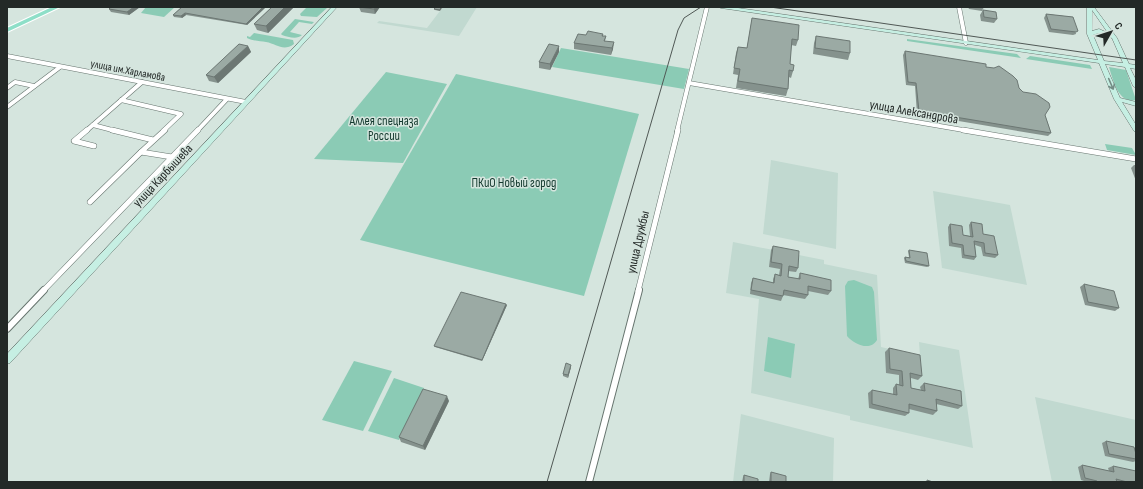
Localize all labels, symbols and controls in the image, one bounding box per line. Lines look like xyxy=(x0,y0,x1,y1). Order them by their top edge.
north arrow xyxy=(1091,12,1131,52)
text: С xyxy=(1112,20,1125,33)
street label: улица им.Харламова xyxy=(90,57,166,84)
one-way arrow xyxy=(1108,77,1115,89)
street label: улица Александрова xyxy=(868,96,959,128)
park label: Аллея спецназа России xyxy=(349,113,418,144)
street label: улица Карбышева xyxy=(129,141,196,211)
park label: ПКиО Новый город xyxy=(472,175,556,191)
street label: улица Дружбы xyxy=(623,209,653,275)

